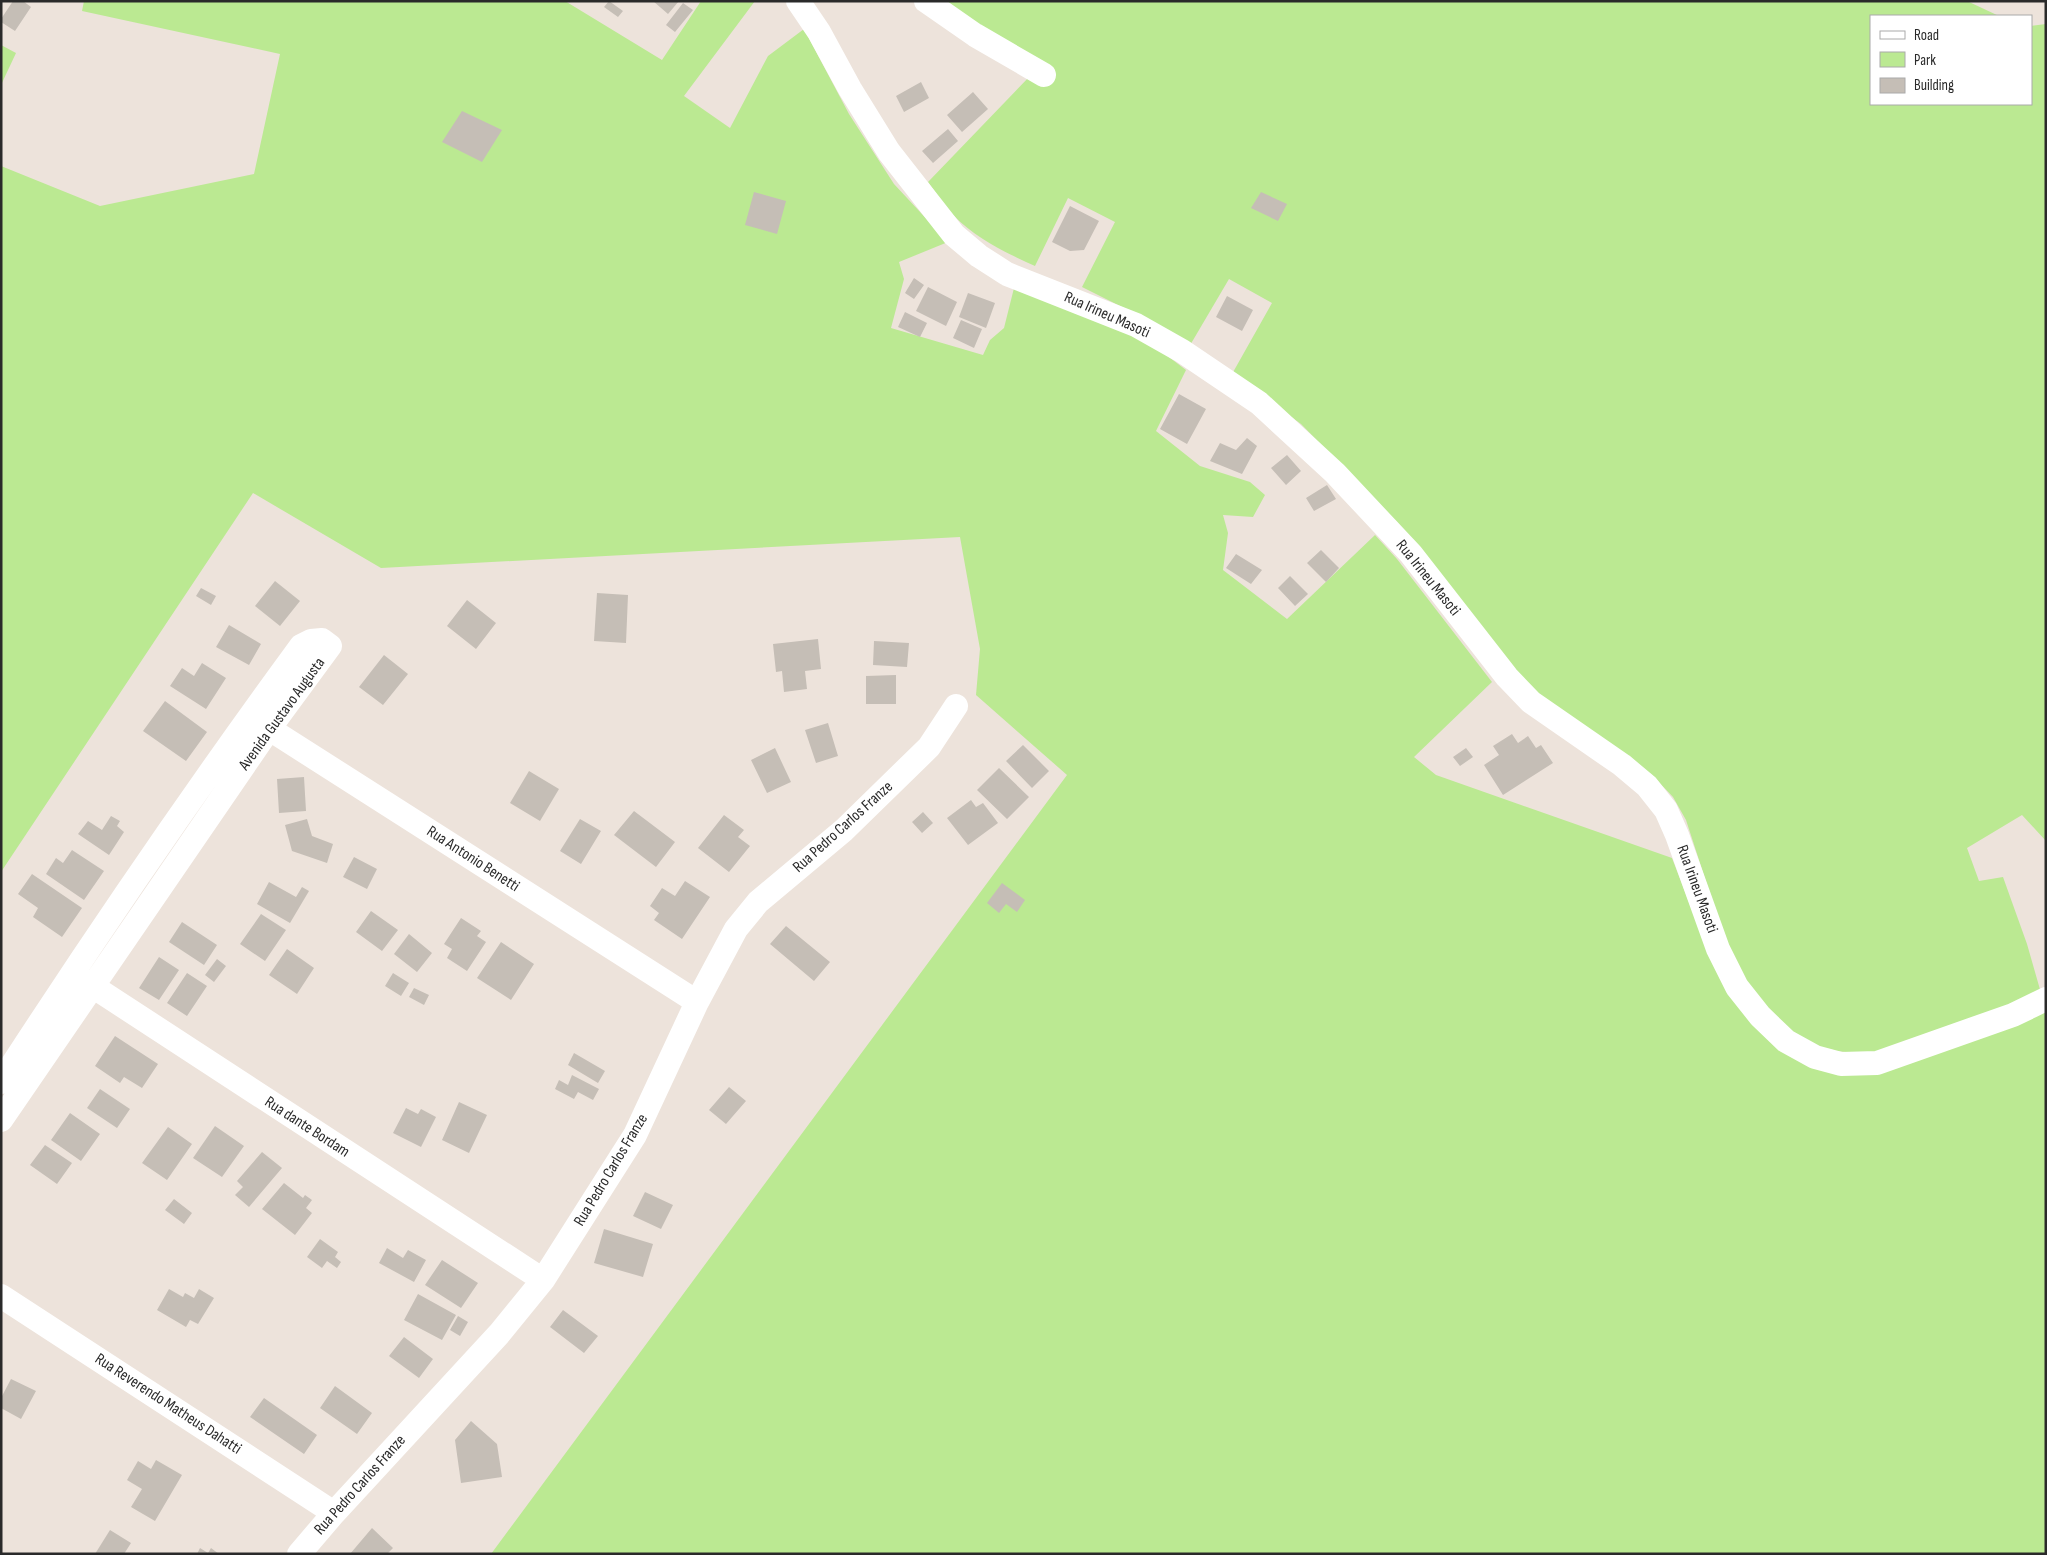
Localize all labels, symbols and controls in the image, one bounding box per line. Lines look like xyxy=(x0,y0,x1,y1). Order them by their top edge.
legend xyxy=(1870,15,2032,105)
text: Road xyxy=(1914,26,1939,45)
text: Park xyxy=(1914,51,1936,70)
text: Building xyxy=(1914,76,1954,95)
street label: Rua Irineu Masoti xyxy=(1061,288,1153,342)
street label: Rua Irineu Masoti xyxy=(1392,536,1464,620)
street label: Avenida Gustavo Augusta xyxy=(234,654,329,775)
street label: Rua Pedro Carlos Franze xyxy=(789,777,897,877)
street label: Rua Antonio Benetti xyxy=(423,822,523,896)
street label: Rua Irineu Masoti xyxy=(1672,843,1722,935)
street label: Rua dante Bordam xyxy=(261,1092,353,1162)
street label: Rua Pedro Carlos Franze xyxy=(570,1110,652,1230)
street label: Rua Reverendo Matheus Dahatti xyxy=(91,1350,245,1458)
street label: Rua Pedro Carlos Franze xyxy=(310,1431,410,1539)

